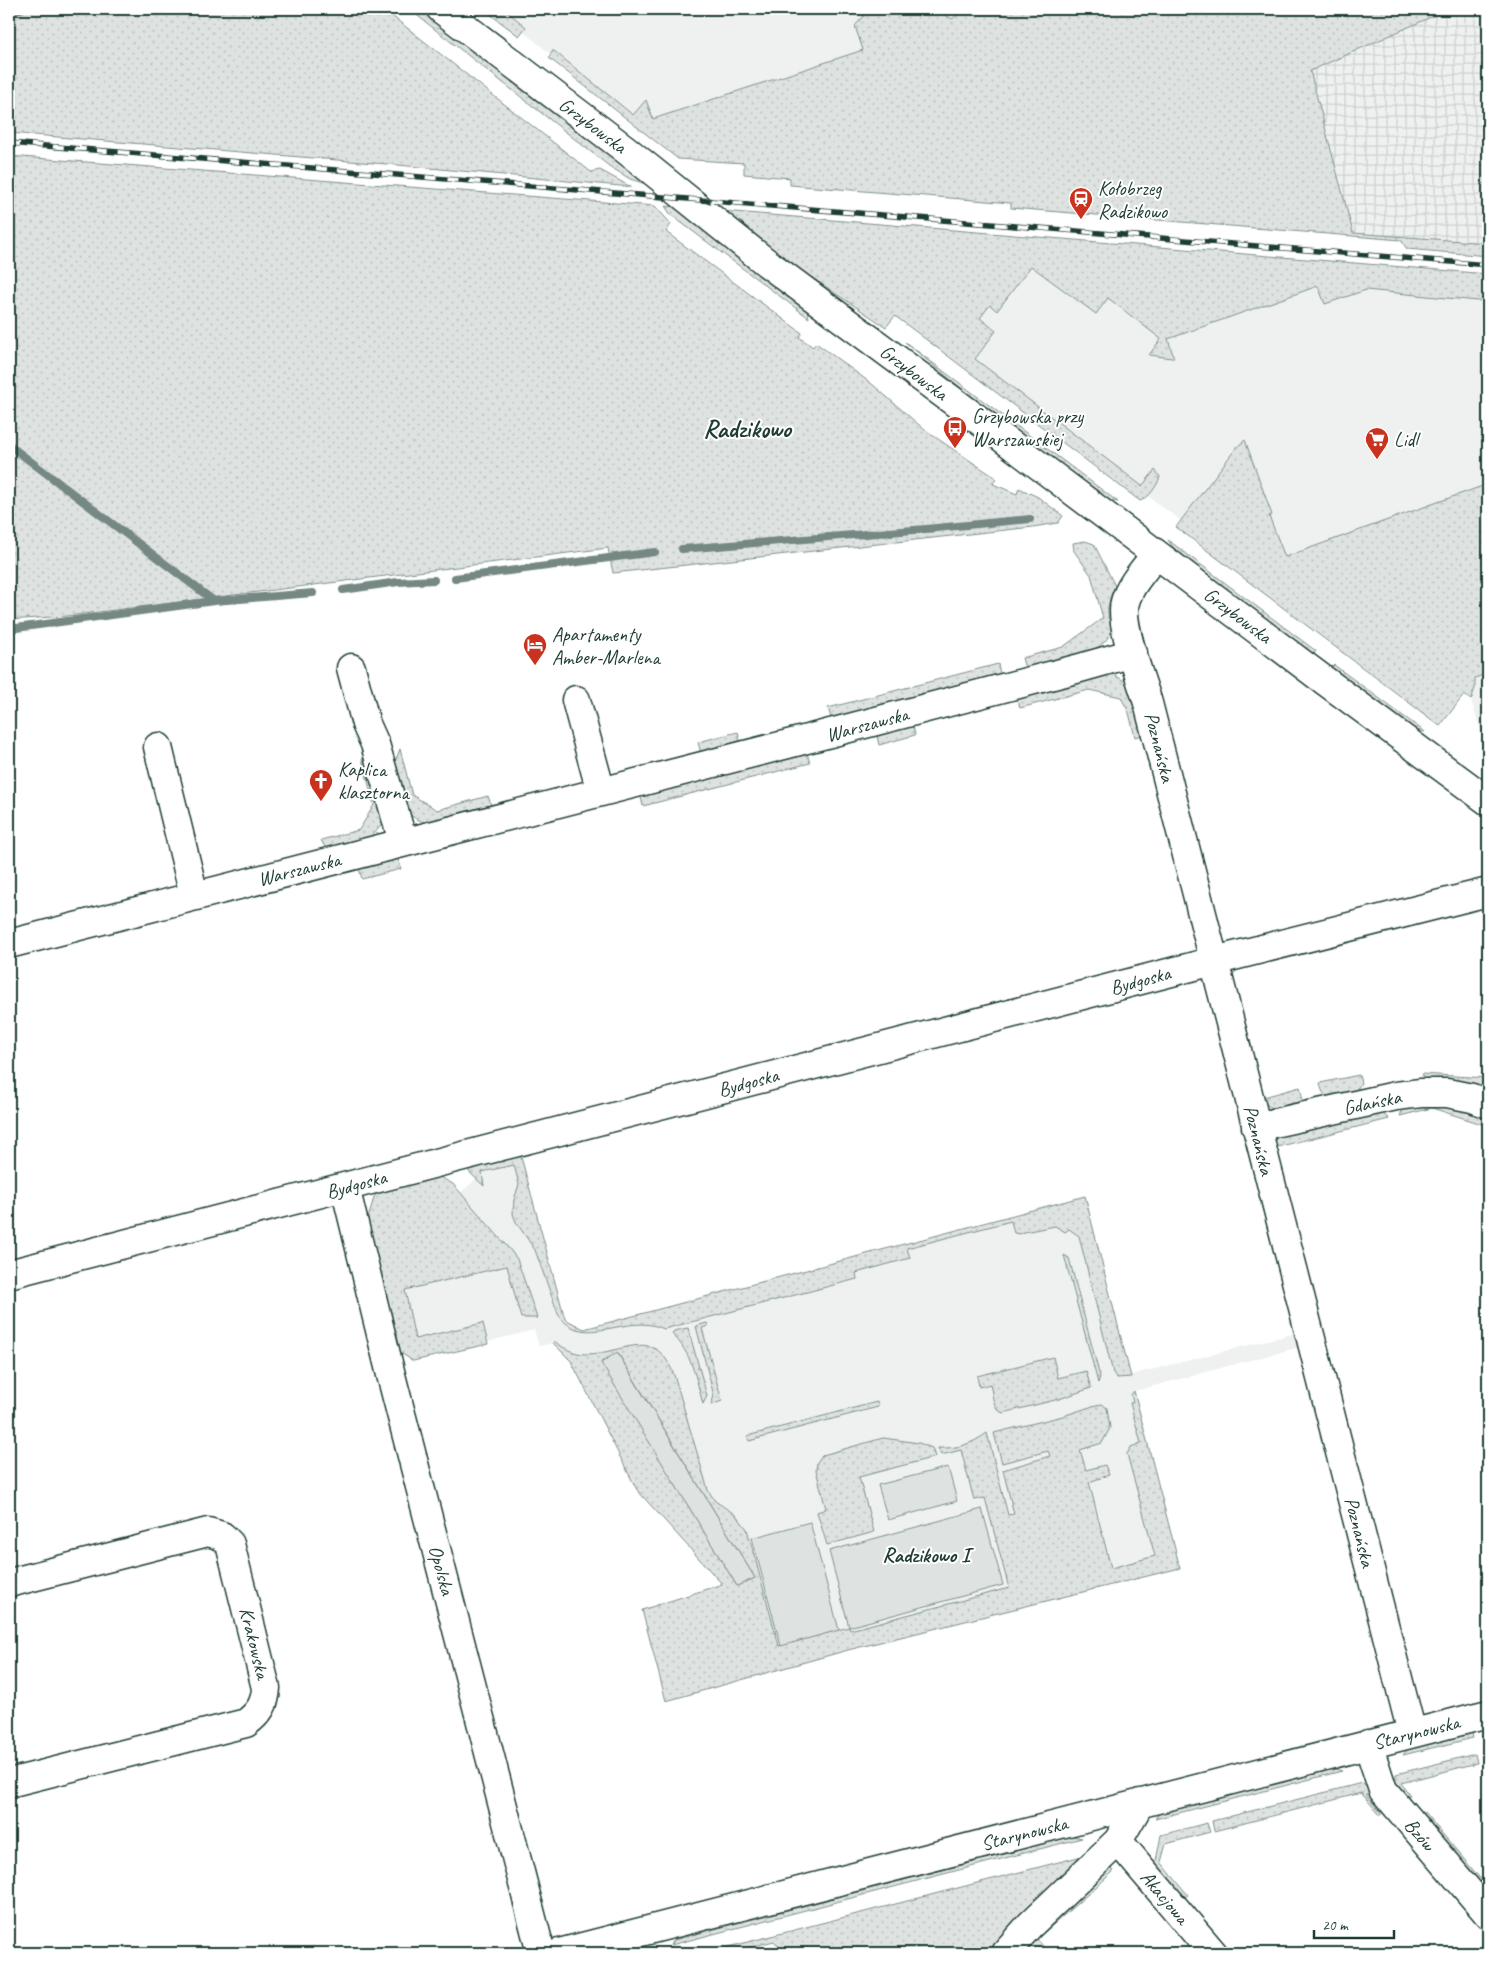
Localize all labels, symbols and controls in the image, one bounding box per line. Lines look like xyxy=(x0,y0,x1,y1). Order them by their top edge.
street label: Grzybowska xyxy=(554,92,633,160)
place label: Kołobrzeg Radzikowo xyxy=(1098,176,1168,224)
station icon: Kołobrzeg Radzikowo xyxy=(1068,186,1094,220)
street label: Grzybowska xyxy=(875,339,954,407)
place label: Grzybowska przy Warszawskiej xyxy=(972,404,1084,452)
district label: Radzikowo xyxy=(703,413,793,445)
bus stop icon: Grzybowska przy Warszawskiej xyxy=(942,415,968,449)
supermarket icon: Lidl xyxy=(1364,426,1390,460)
place label: Lidl xyxy=(1394,427,1421,452)
street label: Grzybowska xyxy=(1199,582,1278,650)
place label: Apartamenty Amber-Marlena xyxy=(552,622,661,670)
hotel icon: Apartamenty Amber-Marlena xyxy=(522,632,548,666)
street label: Warszawska xyxy=(823,701,913,747)
street label: Poznańska xyxy=(1139,710,1181,786)
place label: Kaplica klasztorna xyxy=(338,757,410,805)
church icon: Kaplica klasztorna xyxy=(308,768,334,802)
street label: Warszawska xyxy=(255,847,345,892)
street label: Bydgoska xyxy=(1107,960,1175,1001)
street label: Bydgoska xyxy=(715,1062,783,1103)
street label: Gdańska xyxy=(1341,1084,1404,1121)
street label: Poznańska xyxy=(1238,1103,1280,1179)
street label: Bydgoska xyxy=(323,1164,391,1205)
street label: Poznańska xyxy=(1339,1495,1381,1571)
district label: Radzikowo I xyxy=(882,1542,974,1568)
street label: Opolska xyxy=(423,1543,461,1600)
street label: Krakowska xyxy=(234,1605,276,1683)
street label: Starynowska xyxy=(1370,1709,1464,1755)
street label: Starynowska xyxy=(978,1810,1072,1856)
street label: Bzów xyxy=(1399,1813,1441,1857)
street label: Akacjowa xyxy=(1135,1865,1196,1931)
scale bar xyxy=(1314,1907,1394,1939)
text: 20 m xyxy=(1322,1916,1349,1935)

